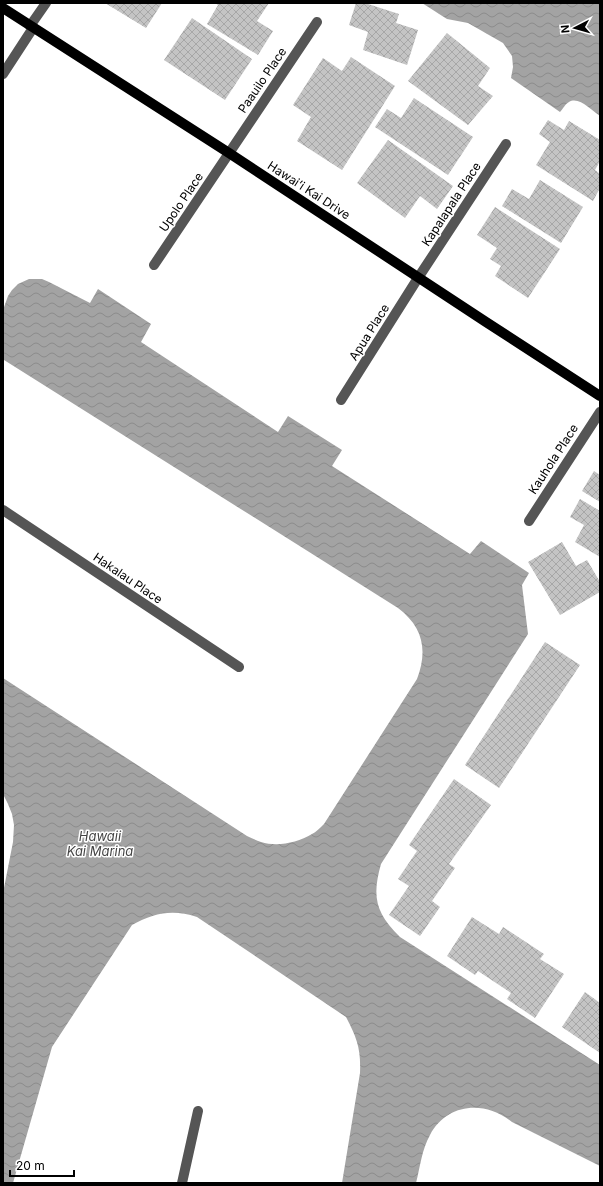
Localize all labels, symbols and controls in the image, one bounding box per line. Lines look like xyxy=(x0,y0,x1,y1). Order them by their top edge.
north arrow xyxy=(555,8,595,48)
text: N xyxy=(558,24,572,34)
street label: Paauilo Place xyxy=(235,44,289,116)
street label: Hawai’i Kai Drive xyxy=(265,158,353,222)
street label: Kapalapala Place xyxy=(418,159,484,249)
street label: Upolo Place xyxy=(156,170,206,234)
street label: Apua Place xyxy=(346,301,392,363)
street label: Kauhola Place xyxy=(525,421,581,497)
street label: Hakalau Place xyxy=(91,549,165,607)
water label: Hawaii Kai Marina xyxy=(67,828,133,859)
scale bar xyxy=(10,1152,74,1178)
text: 20 m xyxy=(16,1158,45,1173)

